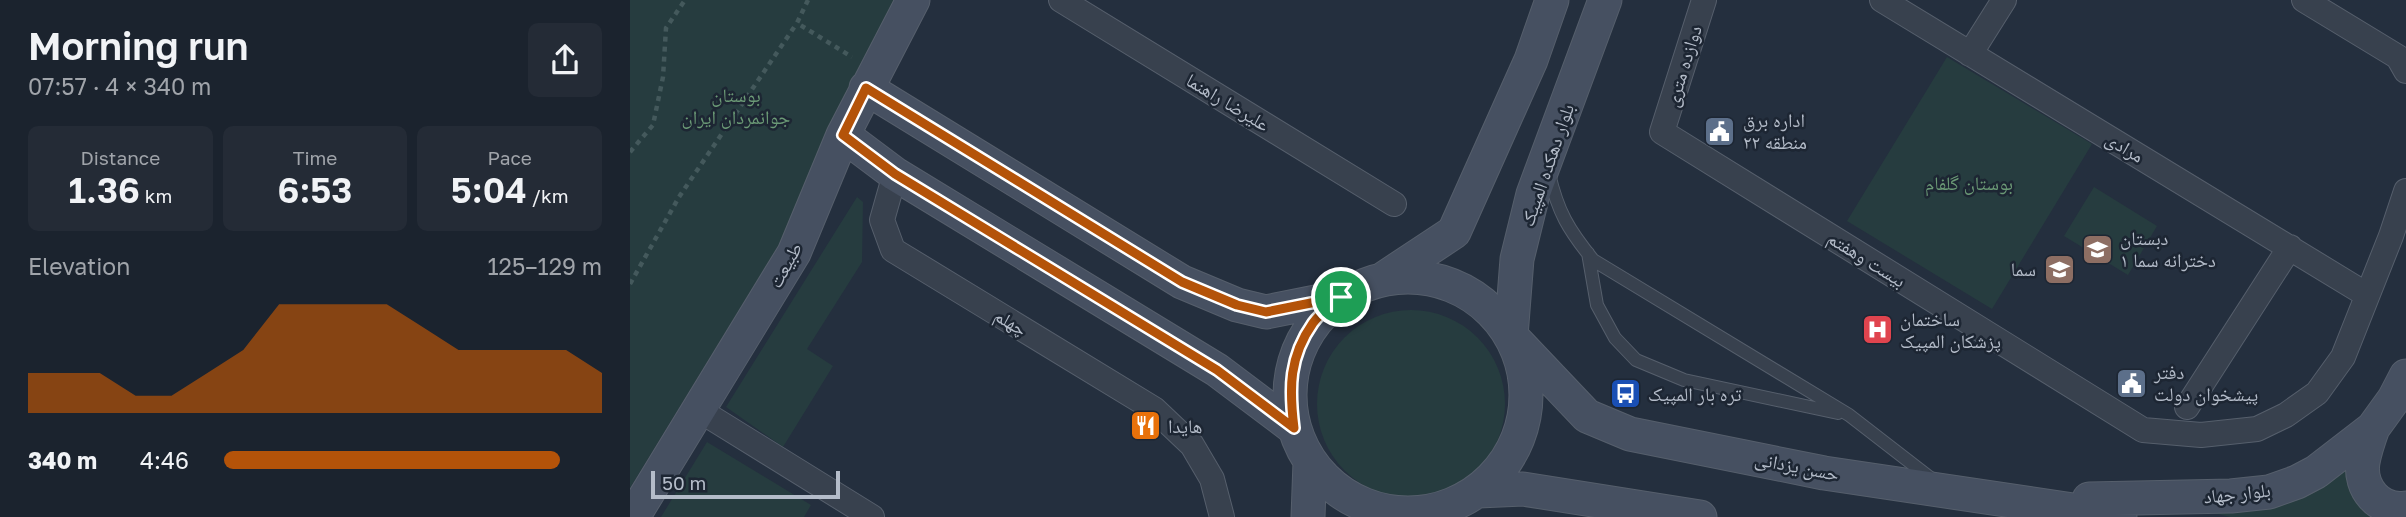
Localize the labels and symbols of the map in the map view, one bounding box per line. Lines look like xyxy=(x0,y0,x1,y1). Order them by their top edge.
street label: دوازده متری xyxy=(1659,22,1707,110)
street label: علیرضا راهنما xyxy=(1182,68,1274,136)
park label: بوستان جوانمردان ایران xyxy=(682,83,790,129)
street label: بلوار دهکده المپیک xyxy=(1515,101,1579,229)
place label: اداره برق منطقه ۲۲ xyxy=(1743,108,1807,153)
public building icon: اداره برق منطقه ۲۲ xyxy=(1703,114,1737,148)
street label: مرادی xyxy=(2101,126,2149,168)
park label: بوستان گلفام xyxy=(1925,171,2013,197)
street label: بیست وهفتم xyxy=(1823,226,1911,293)
place label: دبستان دخترانه سما ۱ xyxy=(2120,226,2216,272)
school or university icon: دبستان دخترانه سما ۱ xyxy=(2080,232,2114,266)
street label: طبیعت xyxy=(763,238,807,292)
school or university icon: سما xyxy=(2042,252,2076,286)
place label: سما xyxy=(2011,257,2036,280)
pin xyxy=(1311,267,1371,327)
street label: چهلم xyxy=(990,303,1032,342)
place label: ساختمان پزشکان المپیک xyxy=(1900,307,2001,353)
hospital icon: ساختمان پزشکان المپیک xyxy=(1860,313,1894,347)
place label: دفتر پیشخوان دولت xyxy=(2153,360,2258,406)
public building icon: دفتر پیشخوان دولت xyxy=(2114,366,2148,400)
bus stop icon: تره بار المپیک xyxy=(1608,377,1642,411)
place label: تره بار المپیک xyxy=(1648,382,1742,406)
restaurant icon: هایدا xyxy=(1128,409,1162,443)
place label: هایدا xyxy=(1168,414,1203,437)
street label: حسن یزدانی xyxy=(1753,446,1841,486)
scale bar xyxy=(651,468,840,500)
street label: بلوار جهاد xyxy=(2202,478,2272,508)

